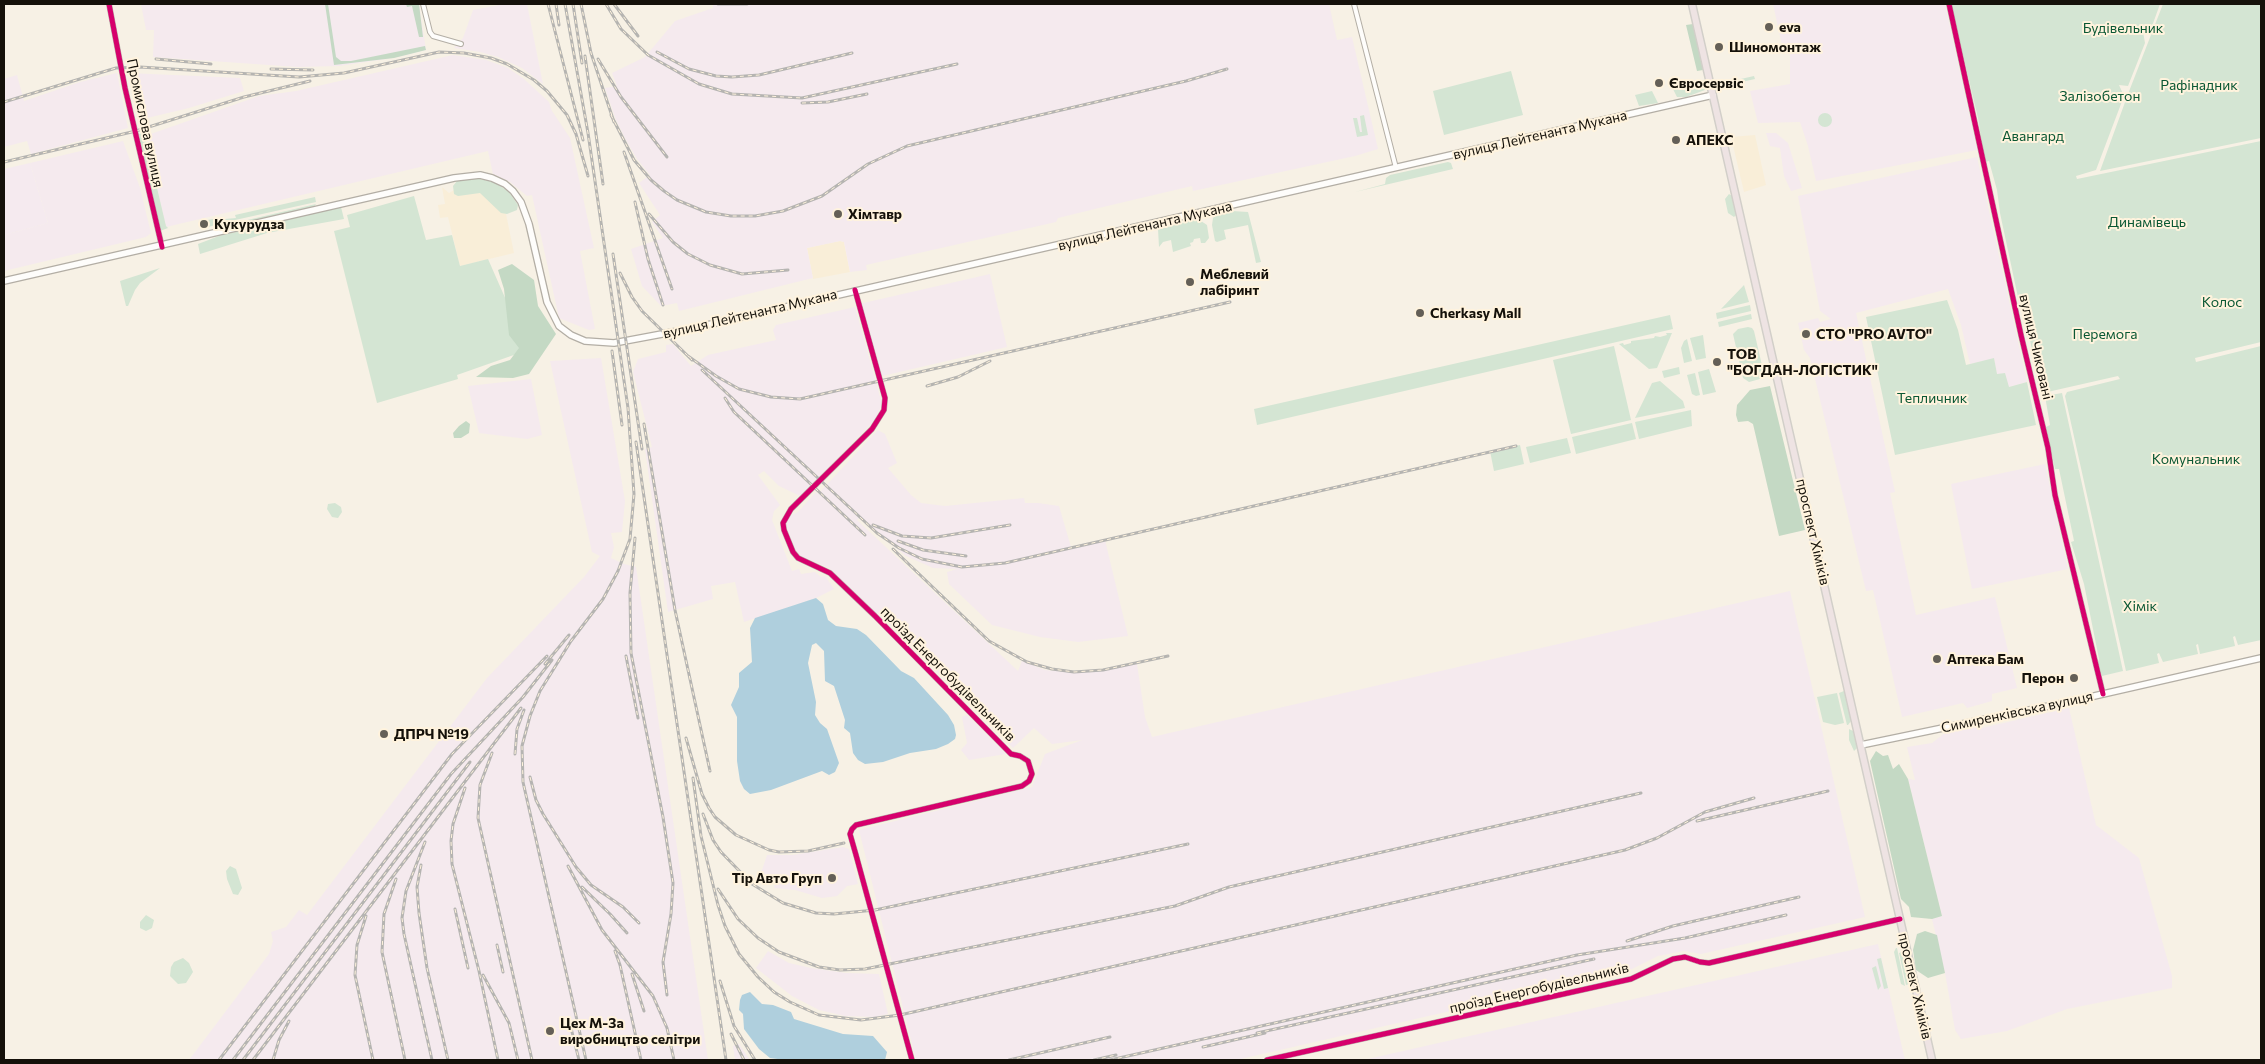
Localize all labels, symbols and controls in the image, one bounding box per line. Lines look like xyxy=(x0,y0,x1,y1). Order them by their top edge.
place label: eva xyxy=(1779,19,1801,35)
park label: Будівельник xyxy=(2083,20,2163,36)
marker: eva xyxy=(1763,21,1775,33)
place label: Шиномонтаж xyxy=(1729,39,1821,55)
marker: Шиномонтаж xyxy=(1713,41,1725,53)
street label: Промислова вулиця xyxy=(123,57,167,189)
place label: Євросервіс xyxy=(1669,75,1744,91)
marker: Євросервіс xyxy=(1653,77,1665,89)
park label: Рафінадник xyxy=(2160,77,2238,93)
park label: Залізобетон xyxy=(2060,88,2140,104)
street label: вулиця Лейтенанта Мукана xyxy=(1451,107,1629,163)
park label: Авангард xyxy=(2002,128,2064,144)
place label: АПЕКС xyxy=(1686,132,1734,148)
marker: АПЕКС xyxy=(1670,134,1682,146)
street label: вулиця Лейтенанта Мукана xyxy=(1056,198,1234,254)
place label: Хімтавр xyxy=(848,206,902,222)
marker: Хімтавр xyxy=(832,208,844,220)
park label: Динамівець xyxy=(2108,214,2186,230)
place label: Кукурудза xyxy=(214,216,284,232)
marker: Кукурудза xyxy=(198,218,210,230)
place label: Меблевий лабіринт xyxy=(1200,266,1269,298)
marker: Меблевий лабіринт xyxy=(1184,276,1196,288)
street label: вулиця Лейтенанта Мукана xyxy=(661,286,839,342)
street label: вулиця Чиковані xyxy=(2016,293,2056,401)
park label: Колос xyxy=(2202,294,2242,310)
place label: Cherkasy Mall xyxy=(1430,305,1521,321)
marker: Cherkasy Mall xyxy=(1414,307,1426,319)
place label: СТО "PRO AVTO" xyxy=(1816,326,1932,342)
park label: Перемога xyxy=(2072,326,2138,342)
marker: СТО "PRO AVTO" xyxy=(1800,328,1812,340)
place label: ТОВ "БОГДАН-ЛОГІСТИК" xyxy=(1727,346,1878,378)
marker: ТОВ "БОГДАН-ЛОГІСТИК" xyxy=(1711,356,1723,368)
park label: Тепличник xyxy=(1897,390,1967,406)
park label: Комунальник xyxy=(2152,451,2240,467)
street label: проспект Хіміків xyxy=(1793,477,1833,587)
park label: Хімік xyxy=(2123,598,2157,614)
street label: проїзд Енергобудівельників xyxy=(877,603,1019,745)
place label: Аптека Бам xyxy=(1947,651,2024,667)
marker: Аптека Бам xyxy=(1931,653,1943,665)
place label: Перон xyxy=(2021,670,2064,686)
marker: Перон xyxy=(2068,672,2080,684)
street label: Симиренківська вулиця xyxy=(1939,688,2095,736)
place label: ДПРЧ №19 xyxy=(394,726,469,742)
marker: ДПРЧ №19 xyxy=(378,728,390,740)
place label: Тір Авто Груп xyxy=(732,870,822,886)
marker: Тір Авто Груп xyxy=(826,872,838,884)
street label: проспект Хіміків xyxy=(1895,931,1935,1041)
street label: проїзд Енергобудівельників xyxy=(1448,959,1630,1017)
place label: Цех М-3а виробництво селітри xyxy=(560,1015,700,1048)
marker: Цех М-3а виробництво селітри xyxy=(544,1025,556,1037)

